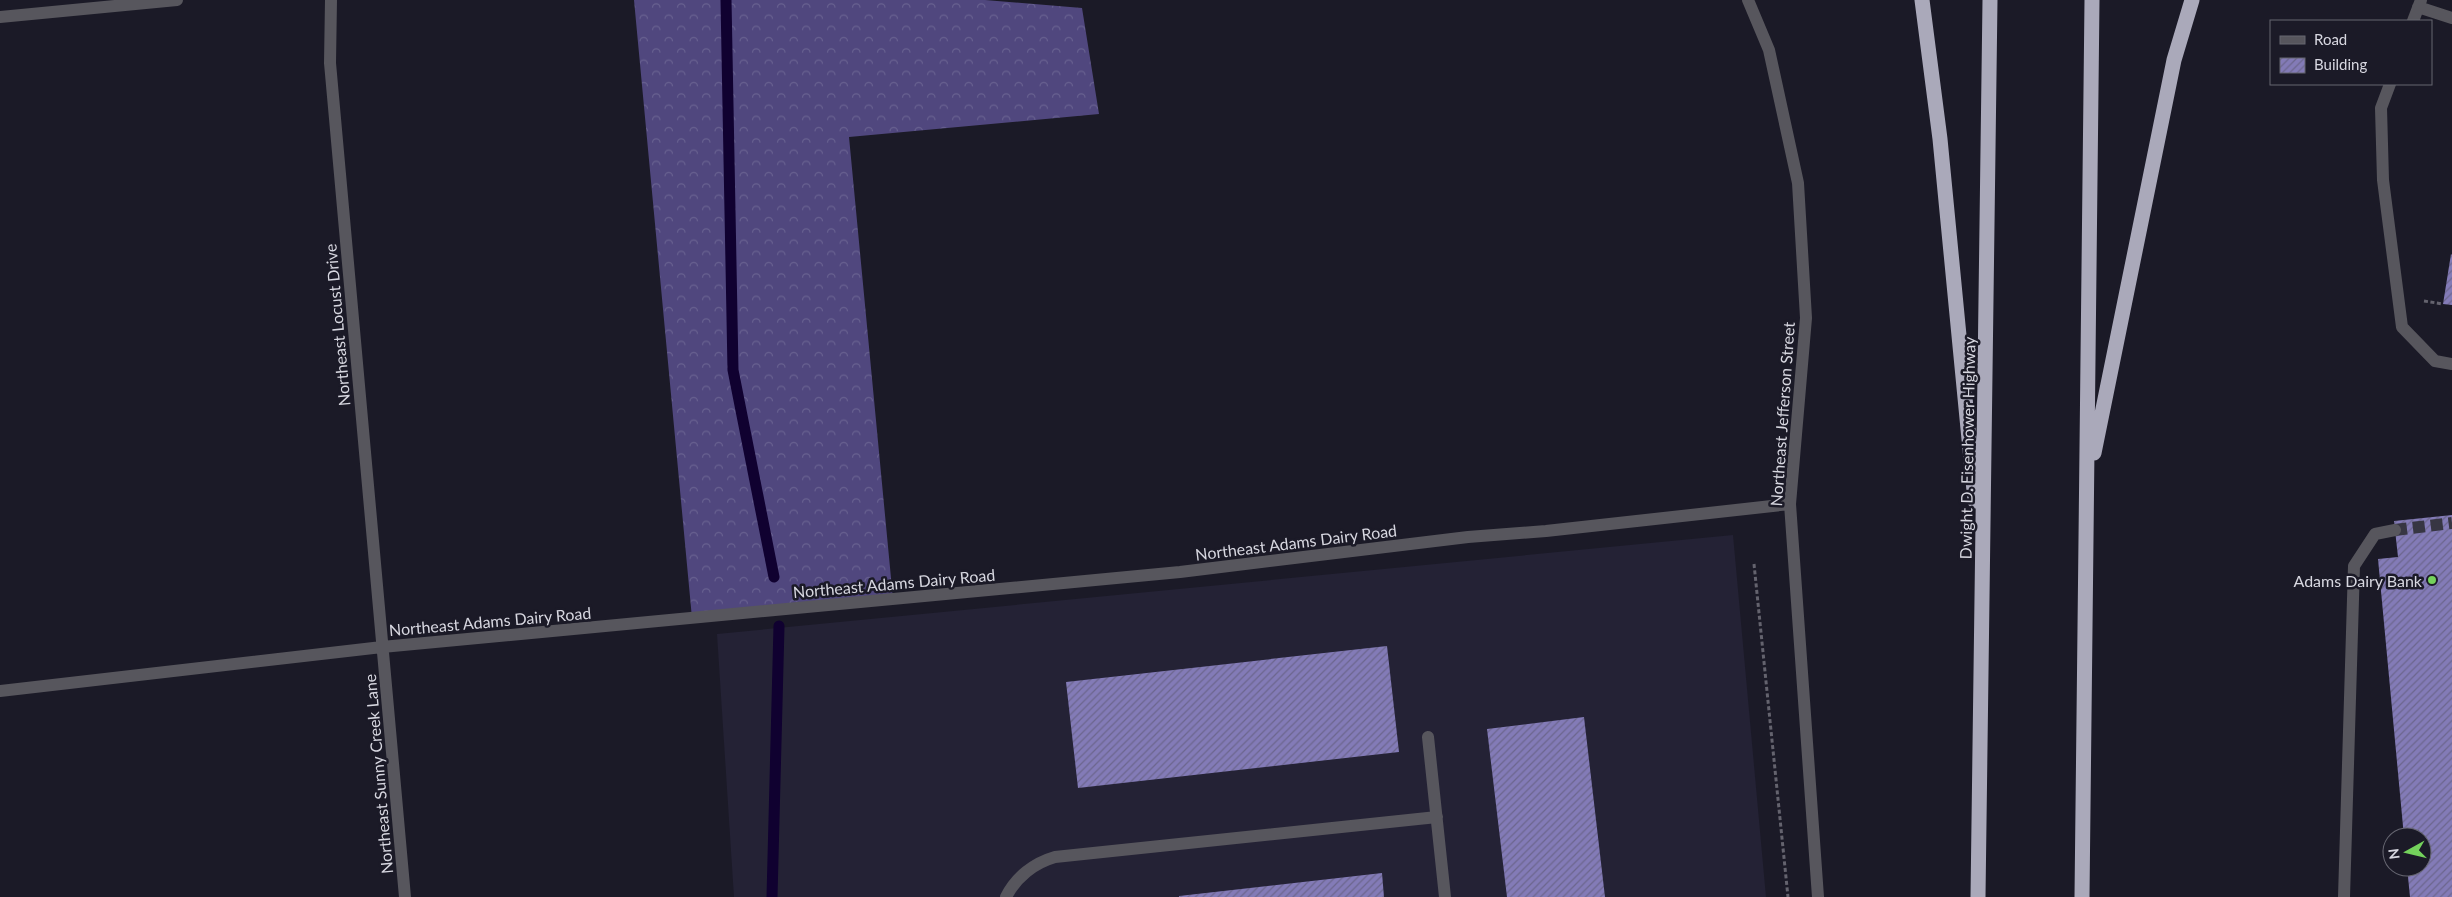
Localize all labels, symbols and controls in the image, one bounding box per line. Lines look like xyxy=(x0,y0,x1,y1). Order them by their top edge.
legend xyxy=(2270,20,2432,85)
text: Road xyxy=(2314,30,2347,48)
text: Building xyxy=(2314,55,2367,73)
street label: Northeast Locust Drive xyxy=(320,243,354,407)
street label: Northeast Jefferson Street xyxy=(1766,321,1798,507)
street label: Dwight D. Eisenhower Highway xyxy=(1956,336,1978,559)
street label: Northeast Adams Dairy Road xyxy=(1194,520,1398,564)
street label: Northeast Adams Dairy Road xyxy=(792,565,996,601)
place label: Adams Dairy Bank xyxy=(2293,571,2423,590)
marker: Adams Dairy Bank xyxy=(2426,574,2438,586)
street label: Northeast Adams Dairy Road xyxy=(388,603,592,639)
street label: Northeast Sunny Creek Lane xyxy=(360,673,396,875)
north arrow xyxy=(2382,827,2432,877)
text: N xyxy=(2384,847,2403,860)

